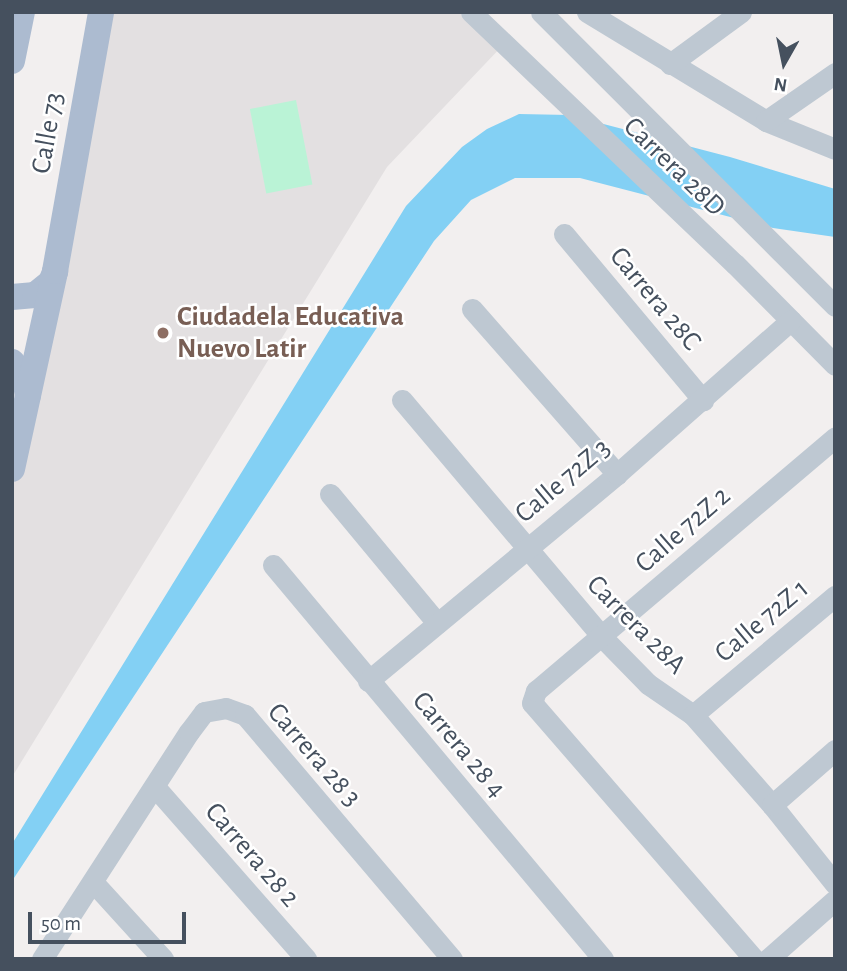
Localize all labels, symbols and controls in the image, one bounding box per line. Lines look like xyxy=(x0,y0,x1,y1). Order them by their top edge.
north arrow xyxy=(749,28,819,98)
text: N xyxy=(773,74,789,95)
street label: Calle 73 xyxy=(24,90,72,176)
street label: Carrera 28D xyxy=(616,110,732,224)
street label: Carrera 28C xyxy=(602,240,708,358)
place label: Ciudadela Educativa Nuevo Latir xyxy=(177,300,404,366)
marker: Ciudadela Educativa Nuevo Latir xyxy=(155,325,171,341)
street label: Calle 72Z 3 xyxy=(508,431,618,531)
street label: Calle 72Z 2 xyxy=(628,479,738,581)
street label: Carrera 28A xyxy=(579,568,693,682)
street label: Calle 72Z 1 xyxy=(708,572,816,670)
street label: Carrera 28 4 xyxy=(405,685,513,805)
street label: Carrera 28 3 xyxy=(260,696,368,814)
street label: Carrera 28 2 xyxy=(197,796,307,914)
scale bar xyxy=(32,898,189,942)
text: 50 m xyxy=(41,913,81,934)

